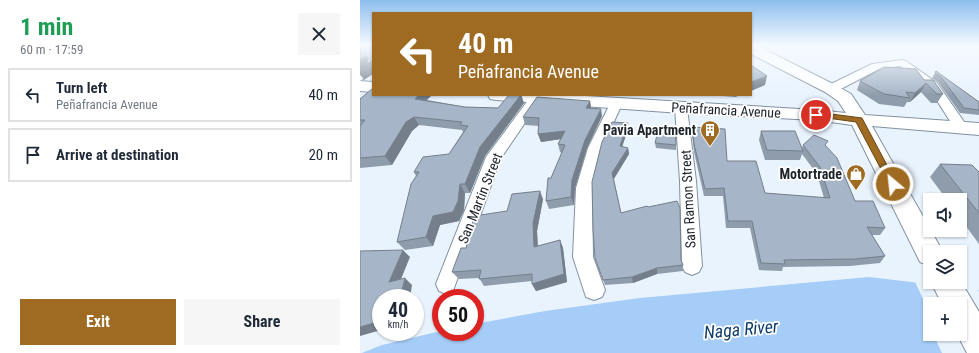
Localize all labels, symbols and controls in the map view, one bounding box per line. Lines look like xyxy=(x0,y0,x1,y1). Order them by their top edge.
text: 1 min xyxy=(20,13,73,41)
button: close xyxy=(298,13,340,55)
text: 40 m xyxy=(458,27,514,60)
icon: left xyxy=(392,28,444,80)
text: 60 m · 17:59 xyxy=(20,42,83,57)
text: Peñafrancia Avenue xyxy=(458,61,599,82)
text: Turn left xyxy=(56,79,107,97)
icon: left xyxy=(22,84,44,106)
text: 40 m xyxy=(308,86,338,104)
text: Peñafrancia Avenue xyxy=(56,97,158,112)
pin xyxy=(799,98,833,132)
street label: Peñafrancia Avenue xyxy=(671,99,782,121)
icon: arrive xyxy=(805,104,827,126)
building icon: Pavia Apartment xyxy=(699,119,721,147)
place label: Pavia Apartment xyxy=(603,122,696,138)
icon: arrive xyxy=(22,144,44,166)
text: Arrive at destination xyxy=(56,146,179,164)
text: 20 m xyxy=(308,146,338,164)
street label: San Ramon Street xyxy=(677,149,699,249)
street label: San Martin Street xyxy=(455,150,505,246)
shop icon: Motortrade xyxy=(845,163,867,191)
position arrow xyxy=(872,163,914,205)
place label: Motortrade xyxy=(779,166,842,182)
map controls xyxy=(923,193,967,341)
button: sound xyxy=(923,193,967,237)
button: layers xyxy=(923,245,967,289)
speed limit sign: 50 xyxy=(432,289,484,341)
button: + xyxy=(923,297,967,341)
text: 40 xyxy=(388,298,408,322)
button: Exit xyxy=(20,299,176,345)
button: Share xyxy=(184,299,340,345)
water label: Naga River xyxy=(703,315,780,343)
text: km/h xyxy=(388,319,408,330)

